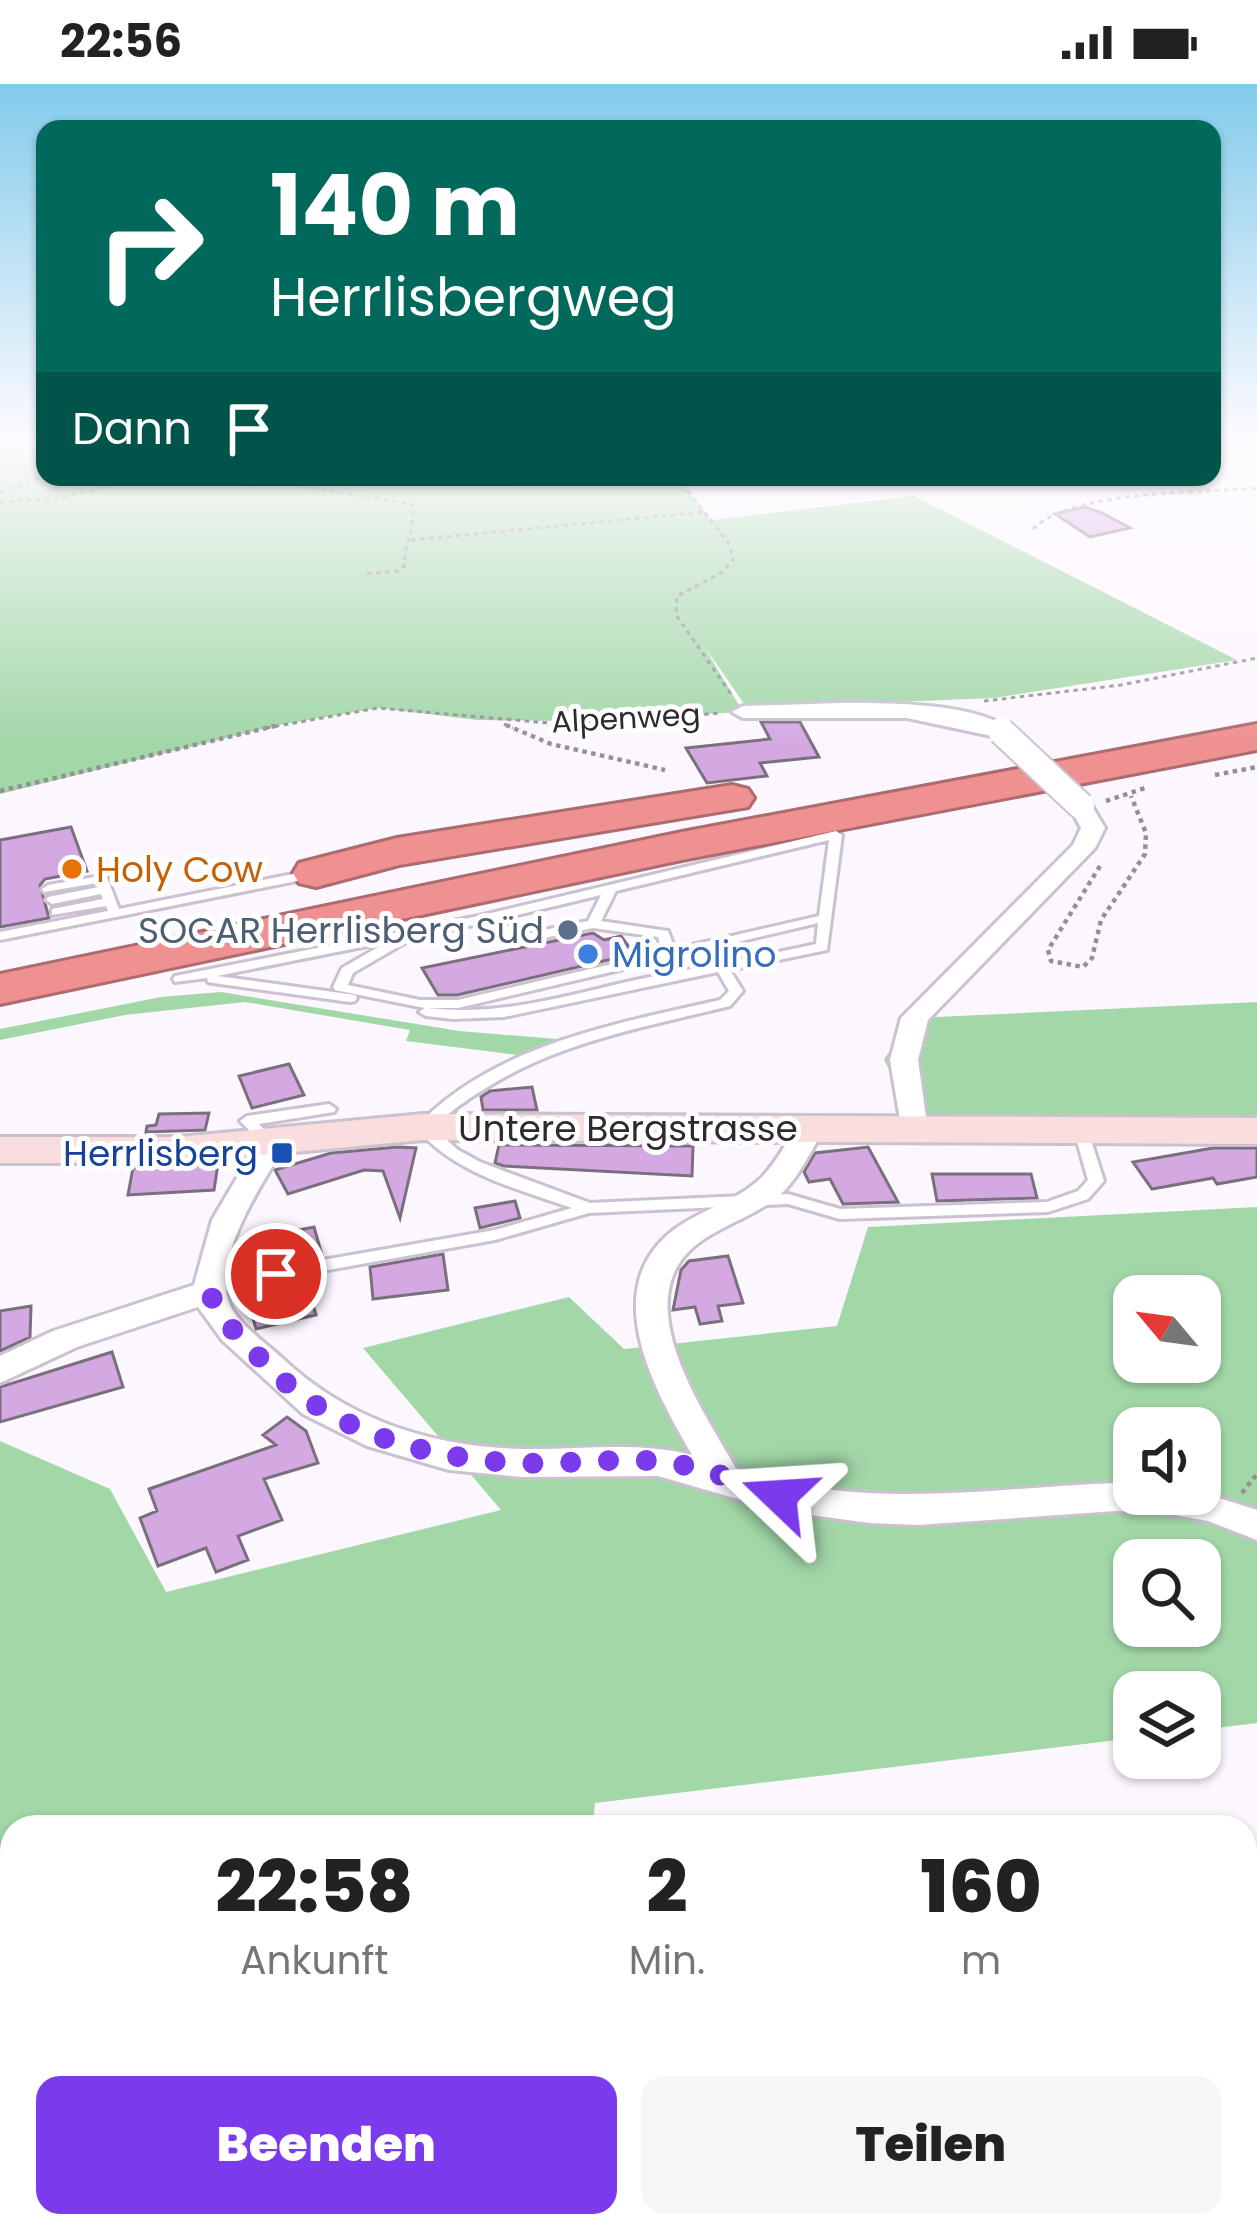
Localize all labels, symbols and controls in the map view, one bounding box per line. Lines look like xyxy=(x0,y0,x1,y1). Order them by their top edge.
text: 22:56 xyxy=(60,10,182,73)
text: 140 m xyxy=(270,147,520,264)
icon: right xyxy=(72,168,228,324)
text: Herrlisbergweg xyxy=(270,259,677,335)
icon: arrive xyxy=(216,396,282,462)
text: Dann xyxy=(72,397,192,460)
street label: Alpenweg xyxy=(550,693,702,743)
place label: Holy Cow xyxy=(96,844,264,895)
marker: Holy Cow xyxy=(59,856,85,882)
place label: SOCAR Herrlisberg Süd xyxy=(138,905,544,956)
marker: SOCAR Herrlisberg Süd xyxy=(555,917,581,943)
place label: Migrolino xyxy=(612,929,776,980)
marker: Migrolino xyxy=(575,941,601,967)
street label: Untere Bergstrasse xyxy=(458,1103,798,1154)
place label: Herrlisberg xyxy=(63,1128,258,1179)
marker: Herrlisberg xyxy=(269,1140,295,1166)
pin xyxy=(225,1223,327,1325)
icon: arrive xyxy=(243,1241,309,1307)
north arrow xyxy=(1113,1275,1221,1383)
map controls xyxy=(1113,1275,1221,1779)
button: sound xyxy=(1113,1407,1221,1515)
position arrow xyxy=(716,1433,842,1559)
button: search xyxy=(1113,1539,1221,1647)
button: layers xyxy=(1113,1671,1221,1779)
text: 22:58 xyxy=(215,1836,413,1937)
text: 2 xyxy=(646,1836,687,1937)
text: 160 xyxy=(921,1836,1041,1937)
text: Ankunft xyxy=(240,1933,389,1988)
text: Min. xyxy=(629,1933,705,1988)
text: m xyxy=(961,1933,1001,1988)
button: Beenden xyxy=(36,2076,617,2214)
button: Teilen xyxy=(641,2076,1221,2214)

